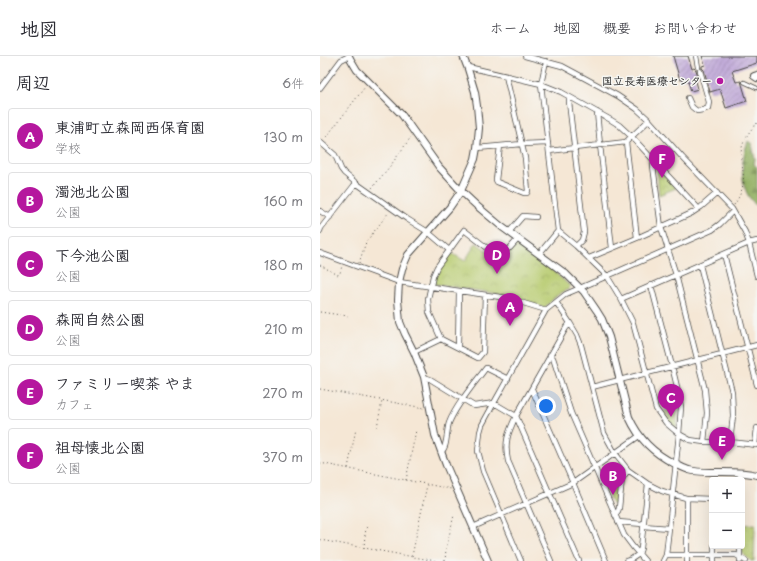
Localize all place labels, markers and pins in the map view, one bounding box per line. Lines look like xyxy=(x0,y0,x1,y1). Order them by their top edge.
place label: 国立長寿医療センター xyxy=(602,72,712,89)
marker: 国立長寿医療センター xyxy=(715,76,725,86)
pin: F xyxy=(649,145,675,178)
pin: D xyxy=(484,241,510,274)
pin: A xyxy=(497,293,523,326)
pin: C xyxy=(658,384,684,417)
pin: E xyxy=(709,427,735,460)
pin: B xyxy=(600,462,626,495)

